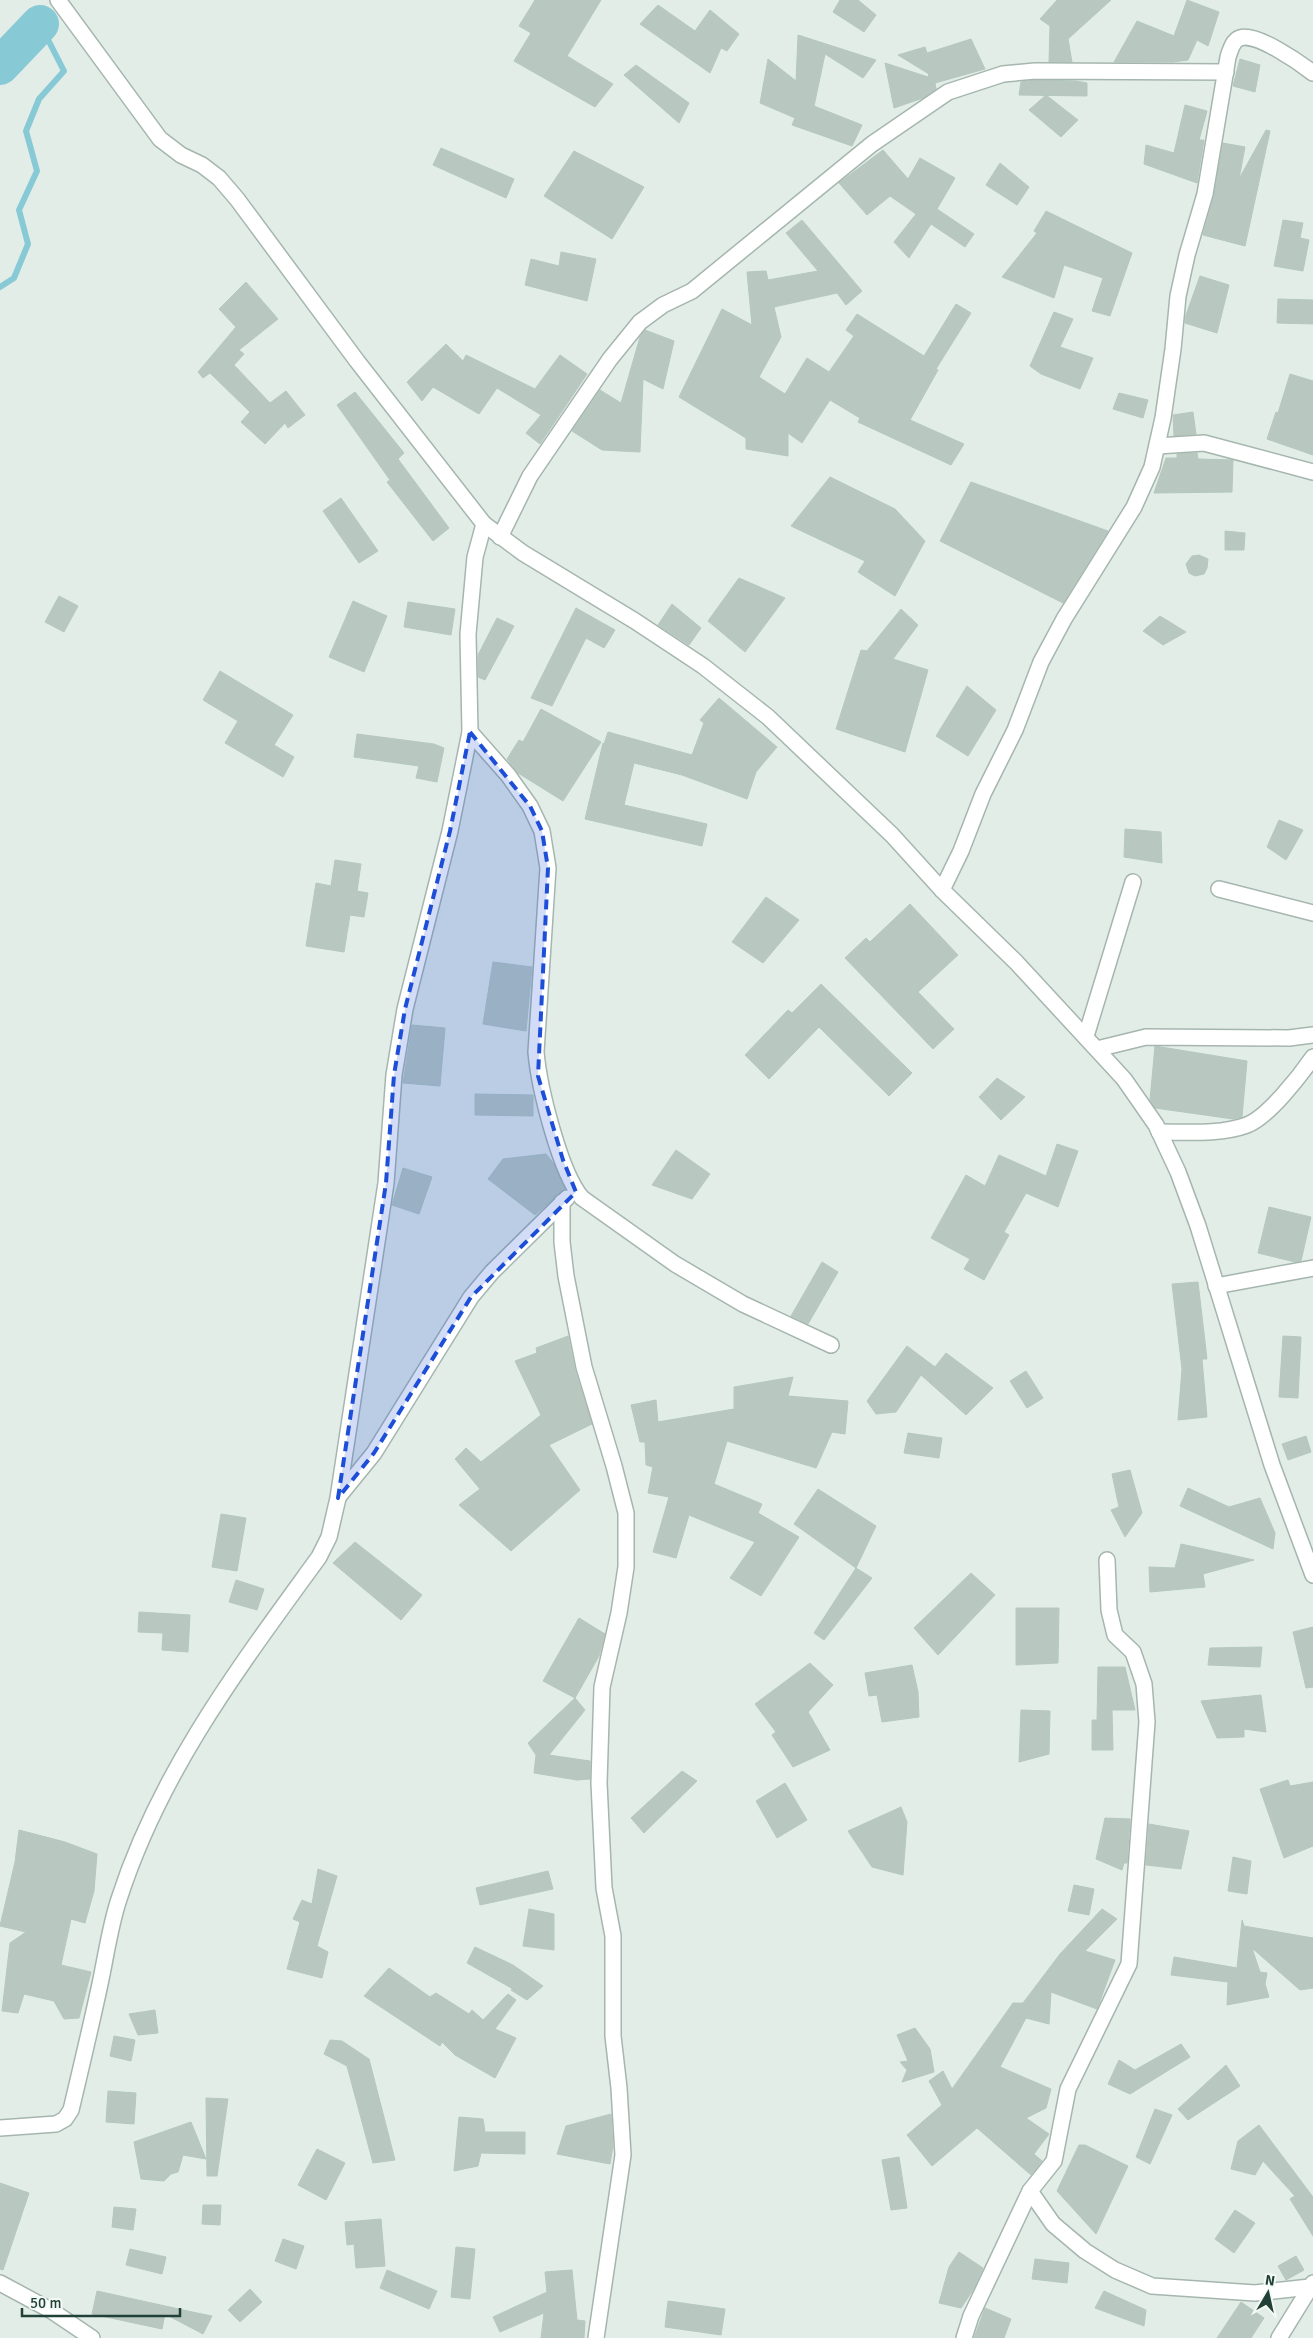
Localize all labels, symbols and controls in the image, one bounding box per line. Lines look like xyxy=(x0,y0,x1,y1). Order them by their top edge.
north arrow xyxy=(1243,2268,1293,2318)
text: N xyxy=(1264,2271,1276,2290)
scale bar xyxy=(22,2286,180,2318)
text: 50 m xyxy=(30,2294,61,2312)

